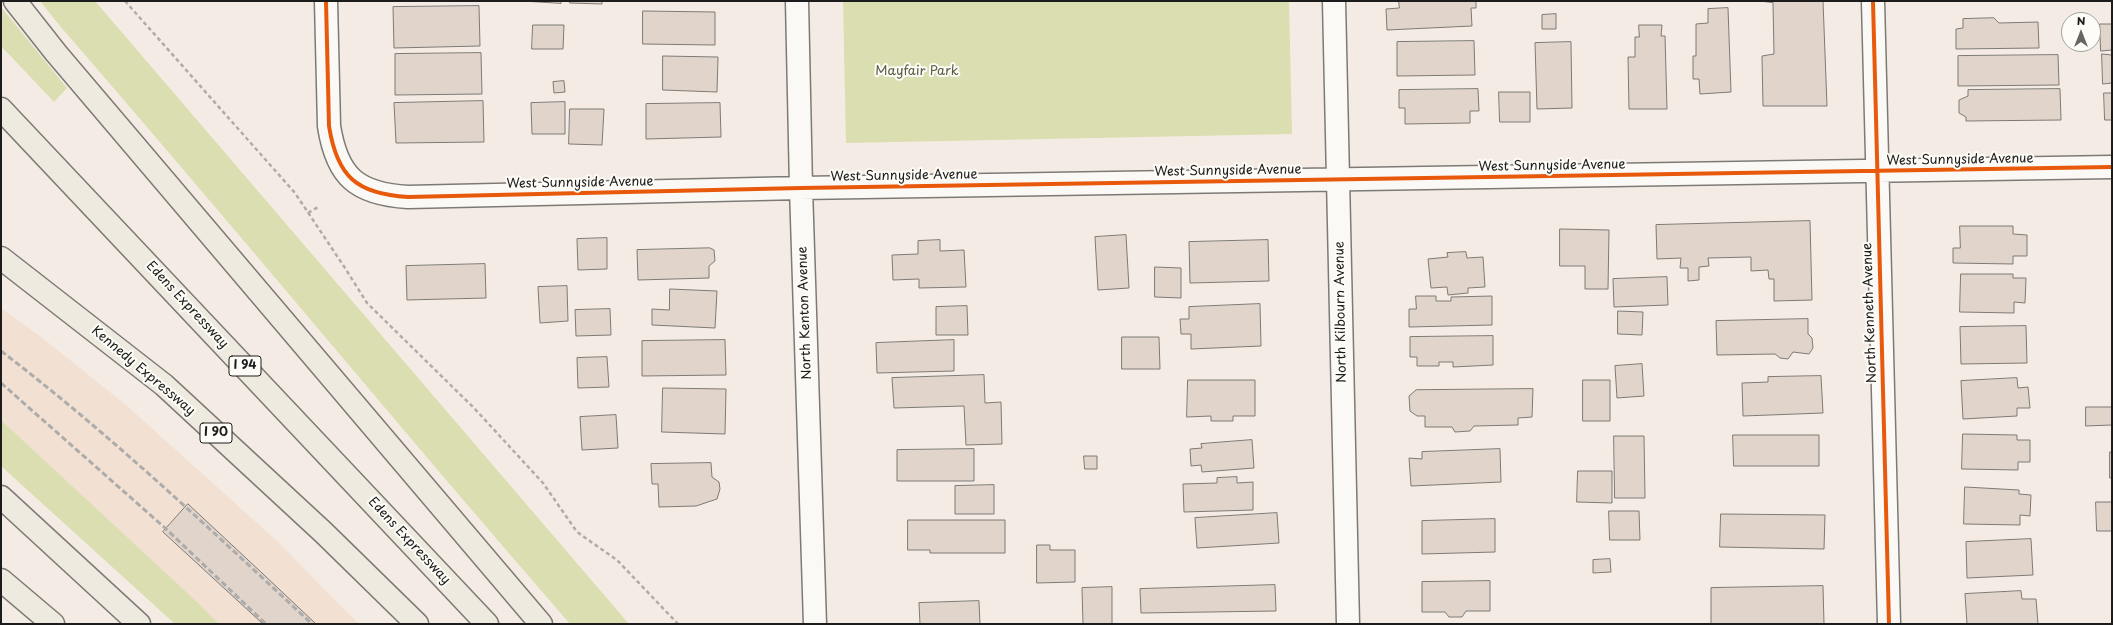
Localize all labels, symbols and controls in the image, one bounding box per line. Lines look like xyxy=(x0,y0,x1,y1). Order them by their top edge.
north arrow xyxy=(2061,12,2101,52)
text: N xyxy=(2077,12,2085,29)
park label: Mayfair Park xyxy=(875,63,959,79)
street label: West Sunnyside Avenue xyxy=(1886,151,2034,169)
street label: West Sunnyside Avenue xyxy=(1478,157,1626,175)
street label: West Sunnyside Avenue xyxy=(1154,162,1302,180)
street label: West Sunnyside Avenue xyxy=(830,167,978,185)
street label: West Sunnyside Avenue xyxy=(506,174,654,192)
street label: North Kilbourn Avenue xyxy=(1332,241,1350,383)
street label: North Kenneth Avenue xyxy=(1860,243,1880,383)
street label: North Kenton Avenue xyxy=(795,246,815,380)
street label: Edens Expressway xyxy=(143,258,231,352)
street label: Kennedy Expressway xyxy=(88,323,198,419)
road number: I 94 xyxy=(229,356,261,376)
road number: I 90 xyxy=(200,423,232,443)
street label: Edens Expressway xyxy=(365,494,453,588)

